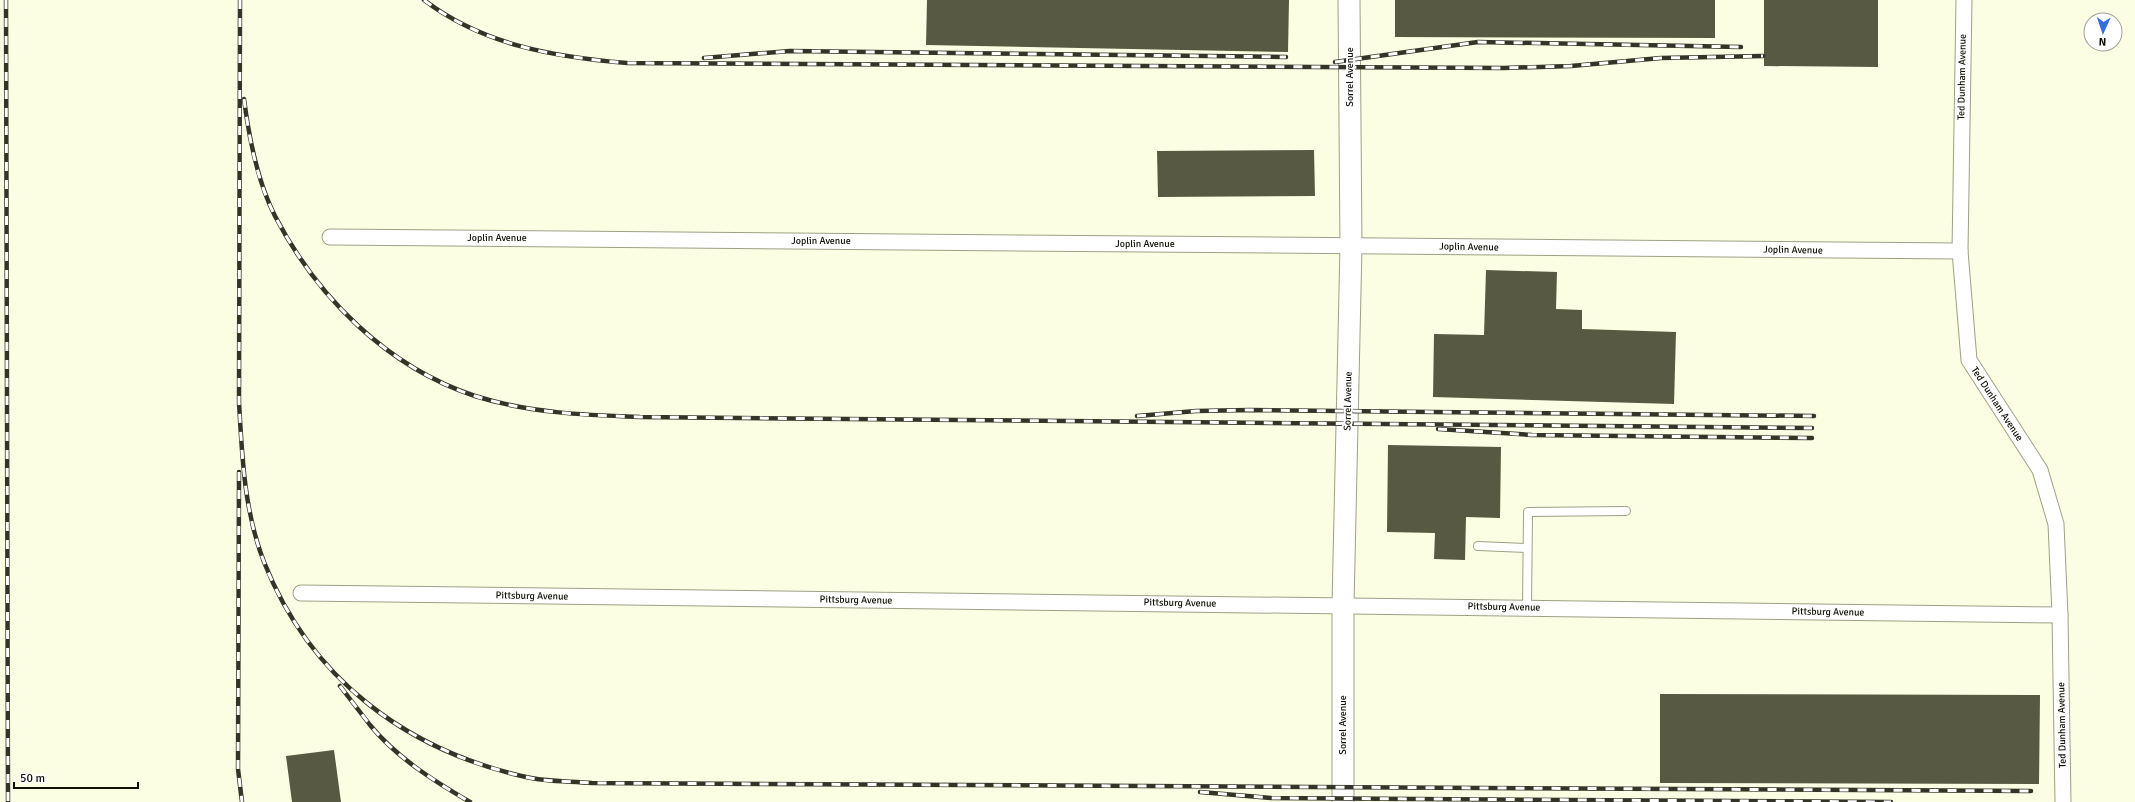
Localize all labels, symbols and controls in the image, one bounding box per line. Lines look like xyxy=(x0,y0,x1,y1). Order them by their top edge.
north arrow xyxy=(2083,12,2123,52)
street label: Ted Dunham Avenue xyxy=(1955,34,1969,120)
text: N xyxy=(2098,35,2107,48)
street label: Sorrel Avenue xyxy=(1344,47,1356,107)
street label: Joplin Avenue xyxy=(467,232,527,244)
street label: Joplin Avenue xyxy=(791,235,851,247)
street label: Joplin Avenue xyxy=(1115,238,1175,250)
street label: Joplin Avenue xyxy=(1439,240,1499,254)
street label: Joplin Avenue xyxy=(1763,243,1823,257)
street label: Ted Dunham Avenue xyxy=(1969,365,2025,443)
street label: Sorrel Avenue xyxy=(1341,371,1355,431)
street label: Pittsburg Avenue xyxy=(495,589,569,603)
street label: Pittsburg Avenue xyxy=(819,593,893,607)
street label: Pittsburg Avenue xyxy=(1143,596,1217,610)
street label: Pittsburg Avenue xyxy=(1467,600,1541,614)
street label: Pittsburg Avenue xyxy=(1791,605,1865,619)
street label: Ted Dunham Avenue xyxy=(2055,682,2069,768)
street label: Sorrel Avenue xyxy=(1337,695,1349,755)
scale bar xyxy=(14,764,138,790)
text: 50 m xyxy=(20,771,45,786)

